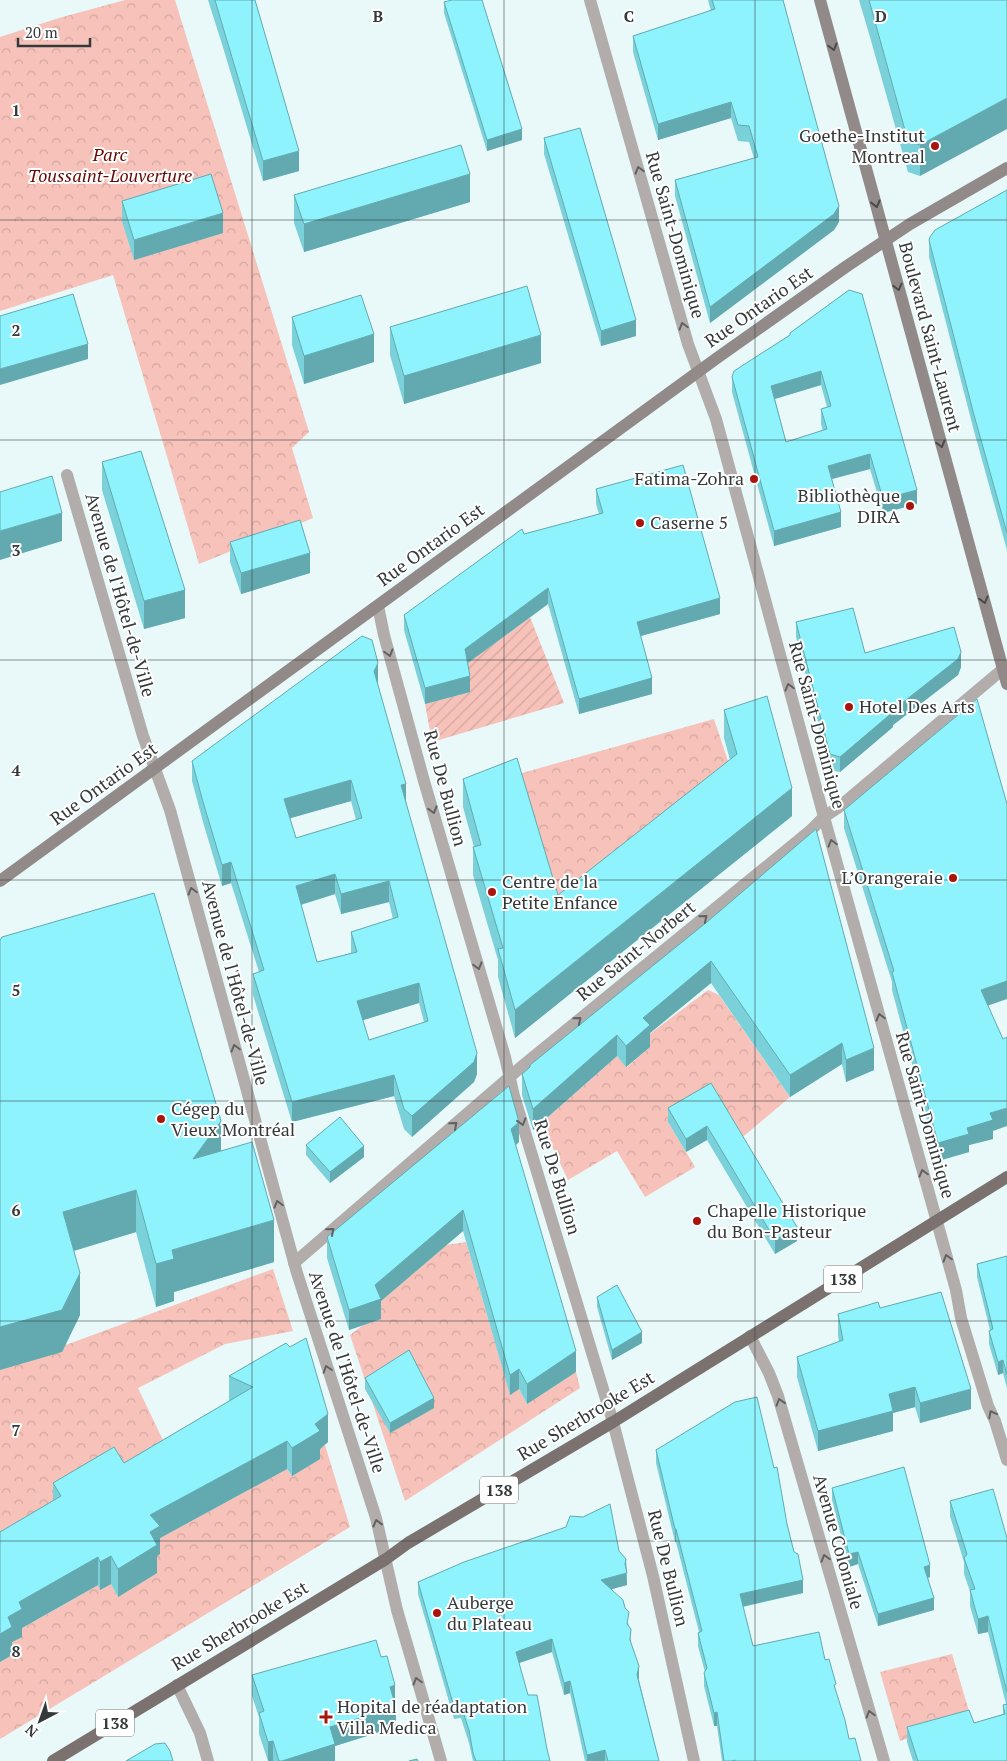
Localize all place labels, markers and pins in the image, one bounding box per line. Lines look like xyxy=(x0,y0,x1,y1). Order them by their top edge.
place label: Goethe-Institut Montreal xyxy=(799,123,925,168)
marker: Goethe-Institut Montreal xyxy=(929,140,941,152)
place label: Fatima-Zohra xyxy=(635,466,744,490)
marker: Fatima-Zohra xyxy=(748,473,760,485)
place label: Bibliothèque DIRA xyxy=(798,483,901,528)
marker: Bibliothèque DIRA xyxy=(904,500,916,512)
place label: Caserne 5 xyxy=(650,510,728,534)
marker: Caserne 5 xyxy=(634,517,646,529)
place label: Hotel Des Arts xyxy=(859,694,975,718)
marker: Hotel Des Arts xyxy=(843,701,855,713)
place label: L’Orangeraie xyxy=(841,865,943,889)
place label: Centre de la Petite Enfance xyxy=(502,869,618,914)
marker: L’Orangeraie xyxy=(947,872,959,884)
marker: Centre de la Petite Enfance xyxy=(486,886,498,898)
place label: Cégep du Vieux Montréal xyxy=(171,1096,295,1141)
marker: Cégep du Vieux Montréal xyxy=(155,1113,167,1125)
place label: Chapelle Historique du Bon-Pasteur xyxy=(707,1198,866,1243)
marker: Chapelle Historique du Bon-Pasteur xyxy=(691,1215,703,1227)
place label: Auberge du Plateau xyxy=(447,1590,532,1635)
marker: Auberge du Plateau xyxy=(431,1607,443,1619)
place label: Hopital de réadaptation Villa Medica xyxy=(337,1694,528,1739)
marker: Hopital de réadaptation Villa Medica xyxy=(319,1710,333,1724)

